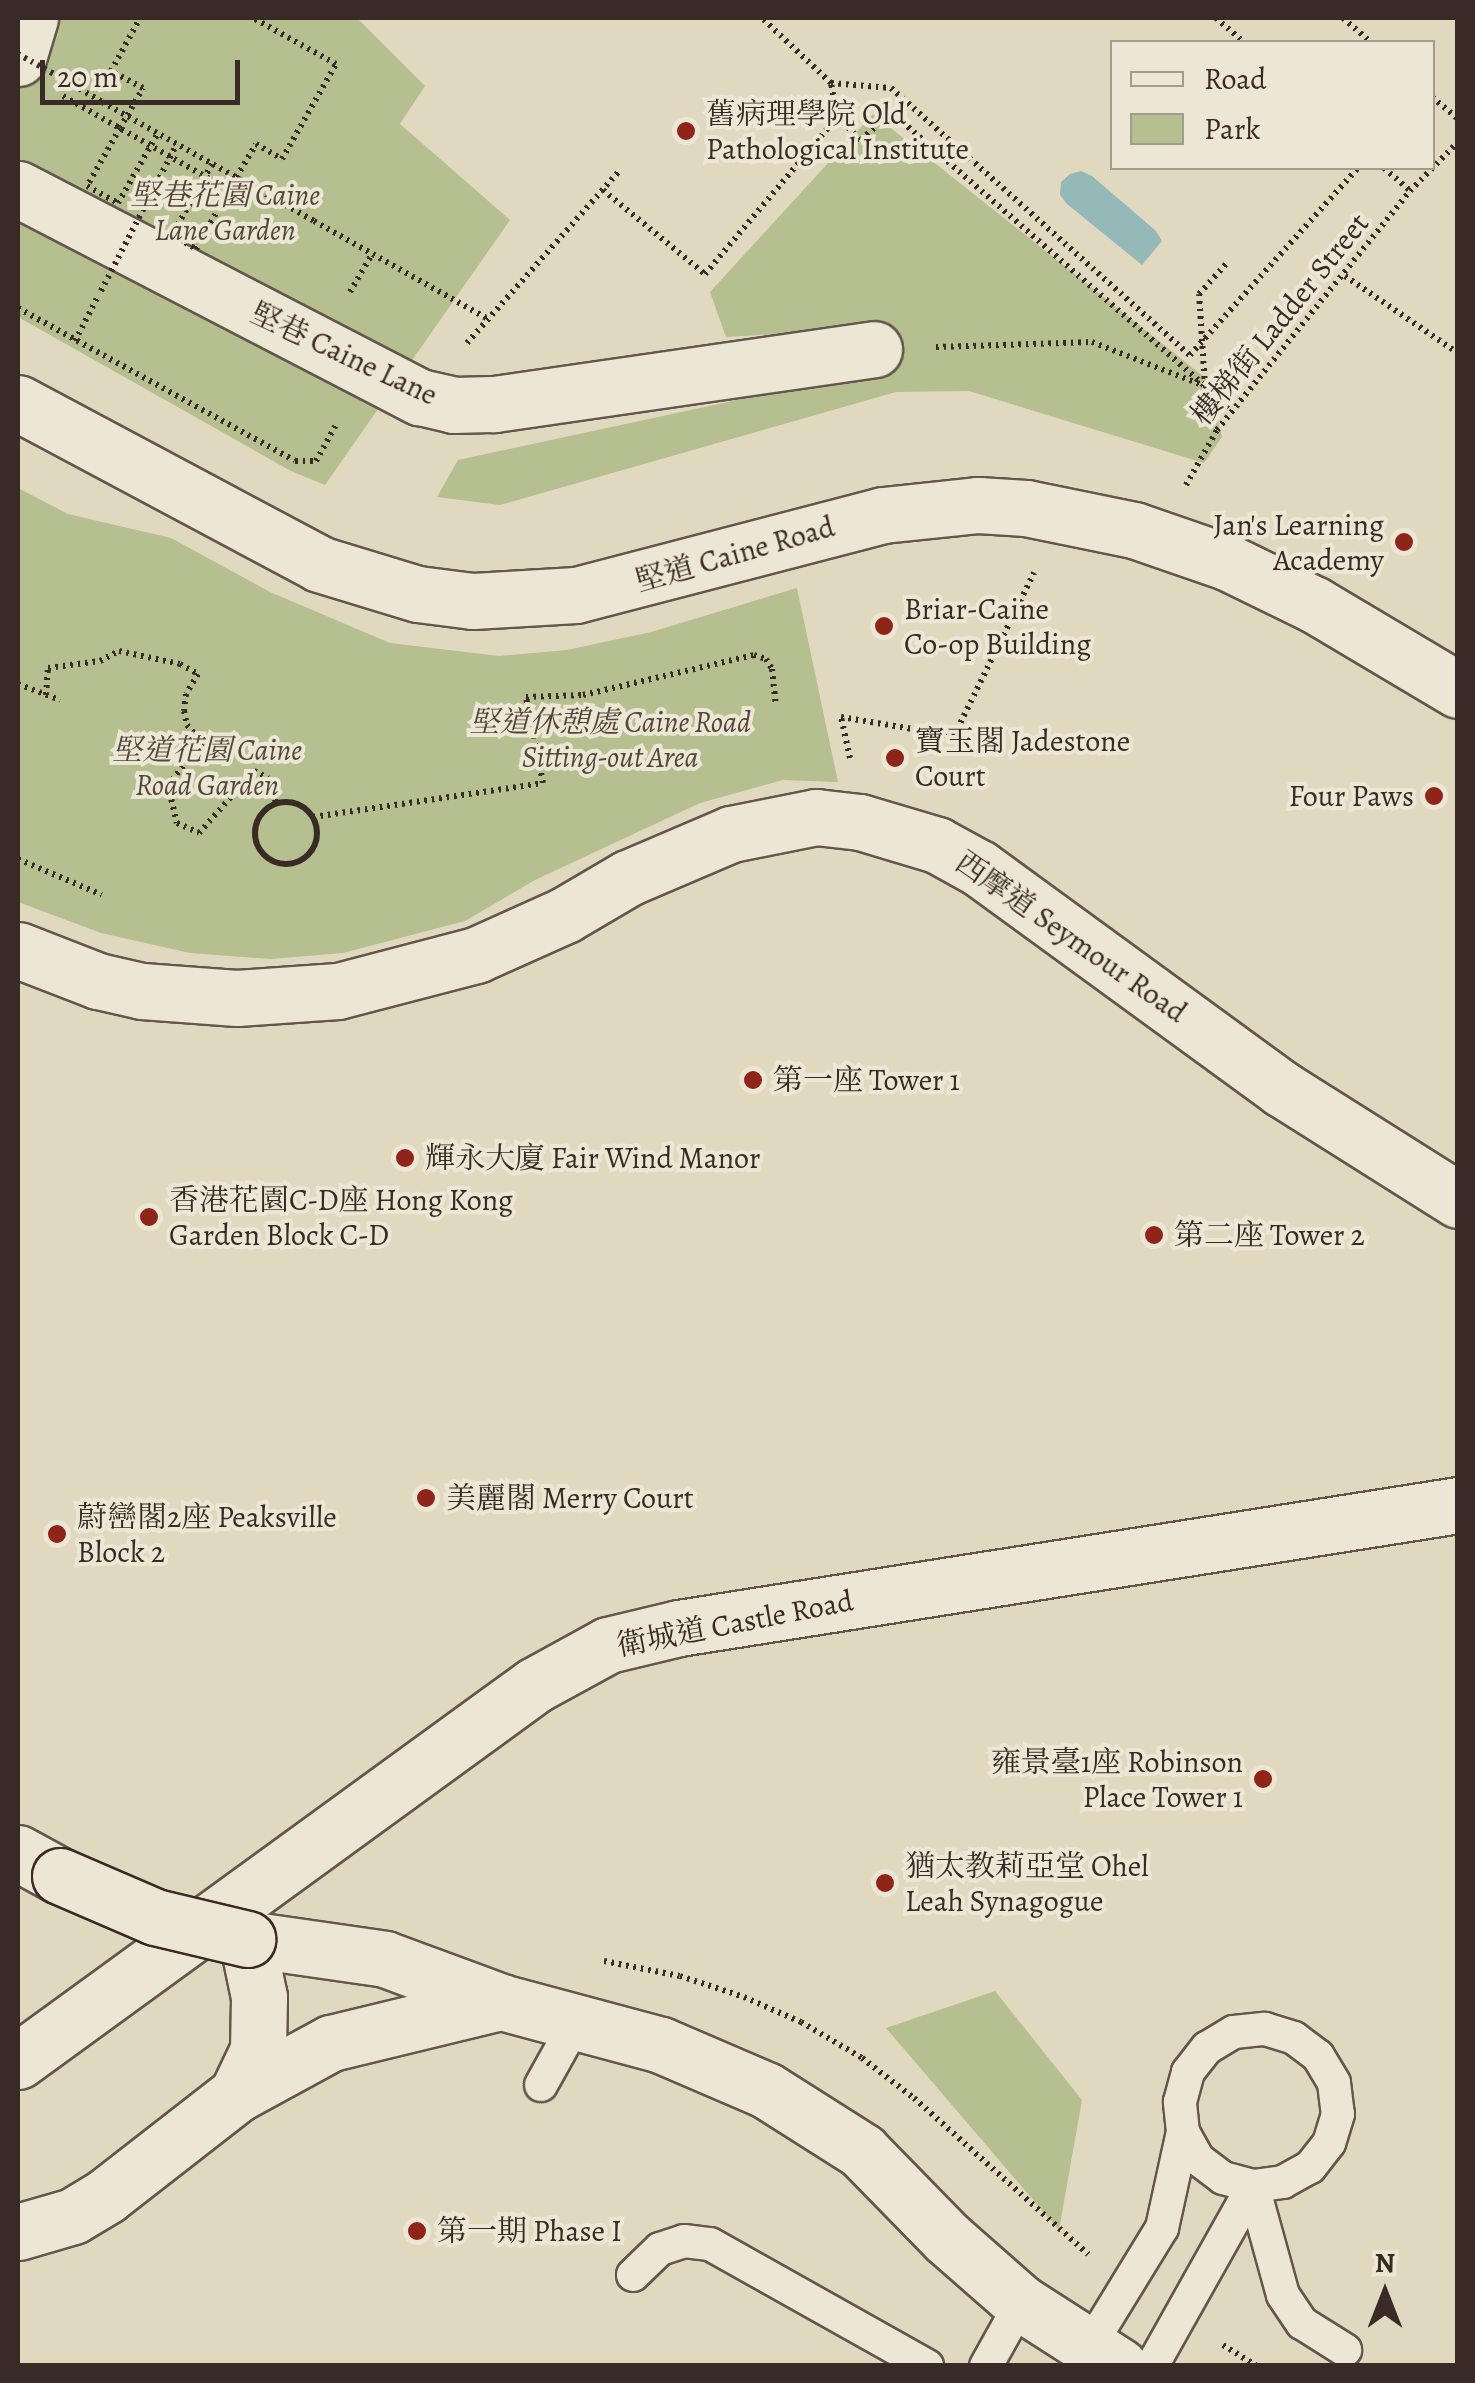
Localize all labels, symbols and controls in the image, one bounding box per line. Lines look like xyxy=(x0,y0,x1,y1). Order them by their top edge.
scale bar xyxy=(45,40,245,102)
legend xyxy=(1110,40,1435,170)
text: 20 m xyxy=(57,57,118,97)
text: Road xyxy=(1204,59,1266,99)
place label: 舊病理學院 Old Pathological Institute xyxy=(706,96,969,166)
text: Park xyxy=(1204,109,1260,149)
marker: 舊病理學院 Old Pathological Institute xyxy=(675,120,697,142)
park label: 堅巷花園 Caine Lane Garden xyxy=(130,177,320,248)
street label: 樓梯街 Ladder Street xyxy=(1184,206,1376,432)
street label: 堅巷 Caine Lane xyxy=(245,295,443,413)
place label: Jan's Learning Academy xyxy=(1213,507,1384,578)
street label: 堅道 Caine Road xyxy=(631,508,839,600)
marker: Jan's Learning Academy xyxy=(1393,531,1415,553)
place label: Briar-Caine Co-op Building xyxy=(904,591,1091,662)
marker: Briar-Caine Co-op Building xyxy=(873,615,895,637)
park label: 堅道休憩處 Caine Road Sitting-out Area xyxy=(469,704,751,774)
place label: 寶玉閣 Jadestone Court xyxy=(915,723,1130,794)
park label: 堅道花園 Caine Road Garden xyxy=(112,732,302,802)
marker: 寶玉閣 Jadestone Court xyxy=(884,747,906,769)
place label: Four Paws xyxy=(1289,778,1414,814)
marker: Four Paws xyxy=(1423,785,1445,807)
street label: 西摩道 Seymour Road xyxy=(948,844,1194,1030)
place label: 第一座 Tower 1 xyxy=(773,1062,960,1098)
marker: 第一座 Tower 1 xyxy=(742,1069,764,1091)
place label: 輝永大廈 Fair Wind Manor xyxy=(425,1140,761,1176)
marker: 輝永大廈 Fair Wind Manor xyxy=(394,1147,416,1169)
place label: 香港花園C-D座 Hong Kong Garden Block C-D xyxy=(169,1182,513,1252)
marker: 香港花園C-D座 Hong Kong Garden Block C-D xyxy=(138,1206,160,1228)
place label: 第二座 Tower 2 xyxy=(1174,1217,1365,1253)
marker: 第二座 Tower 2 xyxy=(1143,1224,1165,1246)
place label: 美麗閣 Merry Court xyxy=(446,1480,694,1516)
marker: 美麗閣 Merry Court xyxy=(415,1487,437,1509)
place label: 蔚巒閣2座 Peaksville Block 2 xyxy=(77,1499,337,1570)
marker: 蔚巒閣2座 Peaksville Block 2 xyxy=(46,1523,68,1545)
street label: 衛城道 Castle Road xyxy=(614,1582,856,1664)
place label: 雍景臺1座 Robinson Place Tower 1 xyxy=(991,1744,1243,1814)
marker: 雍景臺1座 Robinson Place Tower 1 xyxy=(1252,1768,1274,1790)
place label: 猶太教莉亞堂 Ohel Leah Synagogue xyxy=(905,1848,1148,1918)
marker: 猶太教莉亞堂 Ohel Leah Synagogue xyxy=(874,1872,896,1894)
place label: 第一期 Phase I xyxy=(437,2213,622,2249)
marker: 第一期 Phase I xyxy=(406,2220,428,2242)
north arrow xyxy=(1335,2243,1435,2343)
text: N xyxy=(1375,2244,1395,2282)

